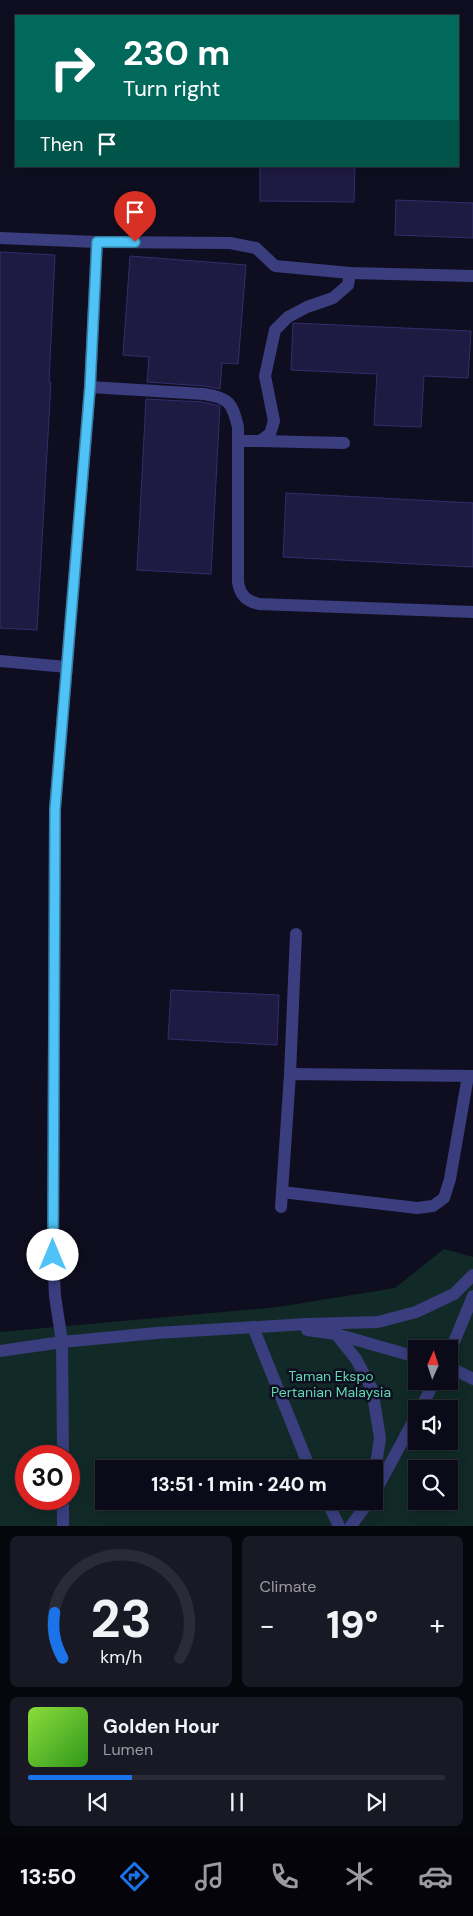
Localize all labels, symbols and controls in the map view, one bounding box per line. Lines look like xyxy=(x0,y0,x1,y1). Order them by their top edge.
text: 230 m xyxy=(123,30,230,76)
icon: right xyxy=(40,35,105,100)
text: Turn right xyxy=(123,74,220,103)
icon: arrive xyxy=(93,130,121,158)
text: Then xyxy=(40,132,83,157)
pin xyxy=(114,191,156,242)
icon: arrive xyxy=(121,198,149,226)
position arrow xyxy=(26,1228,78,1280)
north arrow xyxy=(408,1340,458,1390)
map controls xyxy=(408,1340,458,1510)
park label: Taman Ekspo Pertanian Malaysia xyxy=(271,1367,391,1401)
button: sound xyxy=(408,1400,458,1450)
speed limit sign: 30 xyxy=(15,1445,80,1510)
button: search xyxy=(408,1460,458,1510)
text: 13:51 · 1 min · 240 m xyxy=(151,1472,327,1497)
text: Climate xyxy=(260,1576,316,1597)
text: 23 xyxy=(90,1585,151,1653)
text: 19° xyxy=(326,1600,378,1650)
text: − xyxy=(260,1607,275,1644)
text: + xyxy=(430,1607,445,1644)
text: km/h xyxy=(100,1645,142,1669)
text: Golden Hour xyxy=(103,1714,219,1739)
text: Lumen xyxy=(103,1739,153,1760)
icon: previous xyxy=(84,1788,112,1816)
icon: pause xyxy=(223,1788,251,1816)
icon: next xyxy=(362,1788,390,1816)
icon: directions xyxy=(117,1859,152,1894)
icon: music xyxy=(192,1859,227,1894)
icon: phone xyxy=(267,1859,302,1894)
icon: climate xyxy=(342,1859,377,1894)
icon: car xyxy=(418,1859,453,1894)
text: 13:50 xyxy=(20,1862,76,1891)

